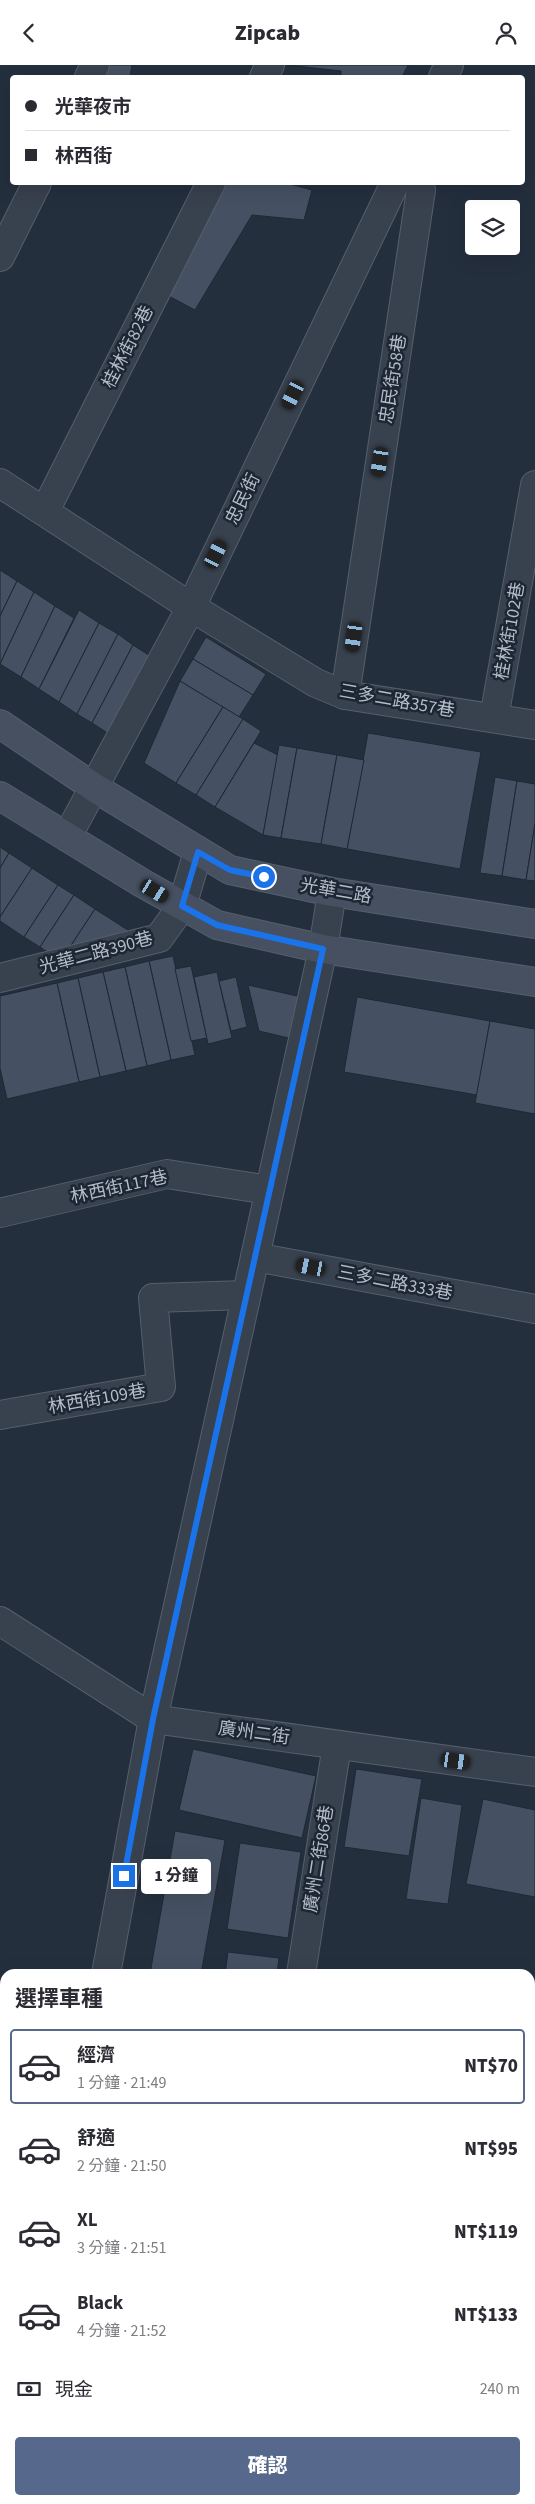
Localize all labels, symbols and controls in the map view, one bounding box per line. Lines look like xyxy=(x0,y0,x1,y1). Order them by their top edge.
text: Zipcab xyxy=(235,17,300,49)
icon: back xyxy=(15,19,43,47)
icon: person xyxy=(492,19,520,47)
text: 光華夜市 xyxy=(55,94,131,121)
text: 林西街 xyxy=(55,143,112,170)
map controls xyxy=(465,200,520,255)
button: layers xyxy=(465,200,520,255)
street label: 桂林街82巷 xyxy=(96,301,160,393)
street label: 忠民街58巷 xyxy=(374,333,412,425)
car xyxy=(279,378,306,412)
car xyxy=(370,446,389,478)
street label: 忠民街 xyxy=(220,469,266,529)
car xyxy=(202,537,229,571)
street label: 桂林街102巷 xyxy=(489,580,531,682)
car xyxy=(344,621,363,653)
street label: 三多二路357巷 xyxy=(337,679,457,723)
route start xyxy=(253,866,275,888)
street label: 光華二路 xyxy=(298,872,374,910)
car xyxy=(138,877,171,905)
street label: 光華二路390巷 xyxy=(36,926,156,980)
street label: 林西街117巷 xyxy=(68,1164,170,1210)
car xyxy=(294,1257,327,1277)
street label: 三多二路333巷 xyxy=(335,1260,455,1306)
street label: 林西街109巷 xyxy=(46,1378,148,1420)
street label: 廣州二街 xyxy=(217,1716,291,1750)
car xyxy=(440,1751,471,1771)
street label: 廣州二街86巷 xyxy=(298,1804,340,1914)
callout: 1 分鐘 xyxy=(142,1859,212,1893)
route end xyxy=(113,1865,135,1887)
text: 1 分鐘 xyxy=(154,1865,198,1887)
text: 選擇車種 xyxy=(15,1983,103,2015)
text: 經濟 xyxy=(77,2042,115,2069)
icon: car xyxy=(17,2044,62,2089)
text: NT$70 xyxy=(464,2053,518,2080)
text: 1 分鐘 · 21:49 xyxy=(77,2072,166,2094)
text: 舒適 xyxy=(77,2125,115,2152)
icon: car xyxy=(17,2127,62,2172)
text: NT$95 xyxy=(464,2136,518,2163)
text: 2 分鐘 · 21:50 xyxy=(77,2155,166,2177)
text: XL xyxy=(77,2207,98,2234)
icon: car xyxy=(17,2210,62,2255)
text: NT$119 xyxy=(454,2219,518,2246)
text: 3 分鐘 · 21:51 xyxy=(77,2237,166,2259)
text: Black xyxy=(77,2290,123,2317)
icon: car xyxy=(17,2293,62,2338)
text: NT$133 xyxy=(454,2302,518,2329)
text: 4 分鐘 · 21:52 xyxy=(77,2320,166,2342)
icon: cash xyxy=(15,2375,43,2403)
text: 現金 xyxy=(55,2377,93,2404)
text: 240 m xyxy=(480,2378,520,2400)
button: 確認 xyxy=(15,2437,520,2495)

